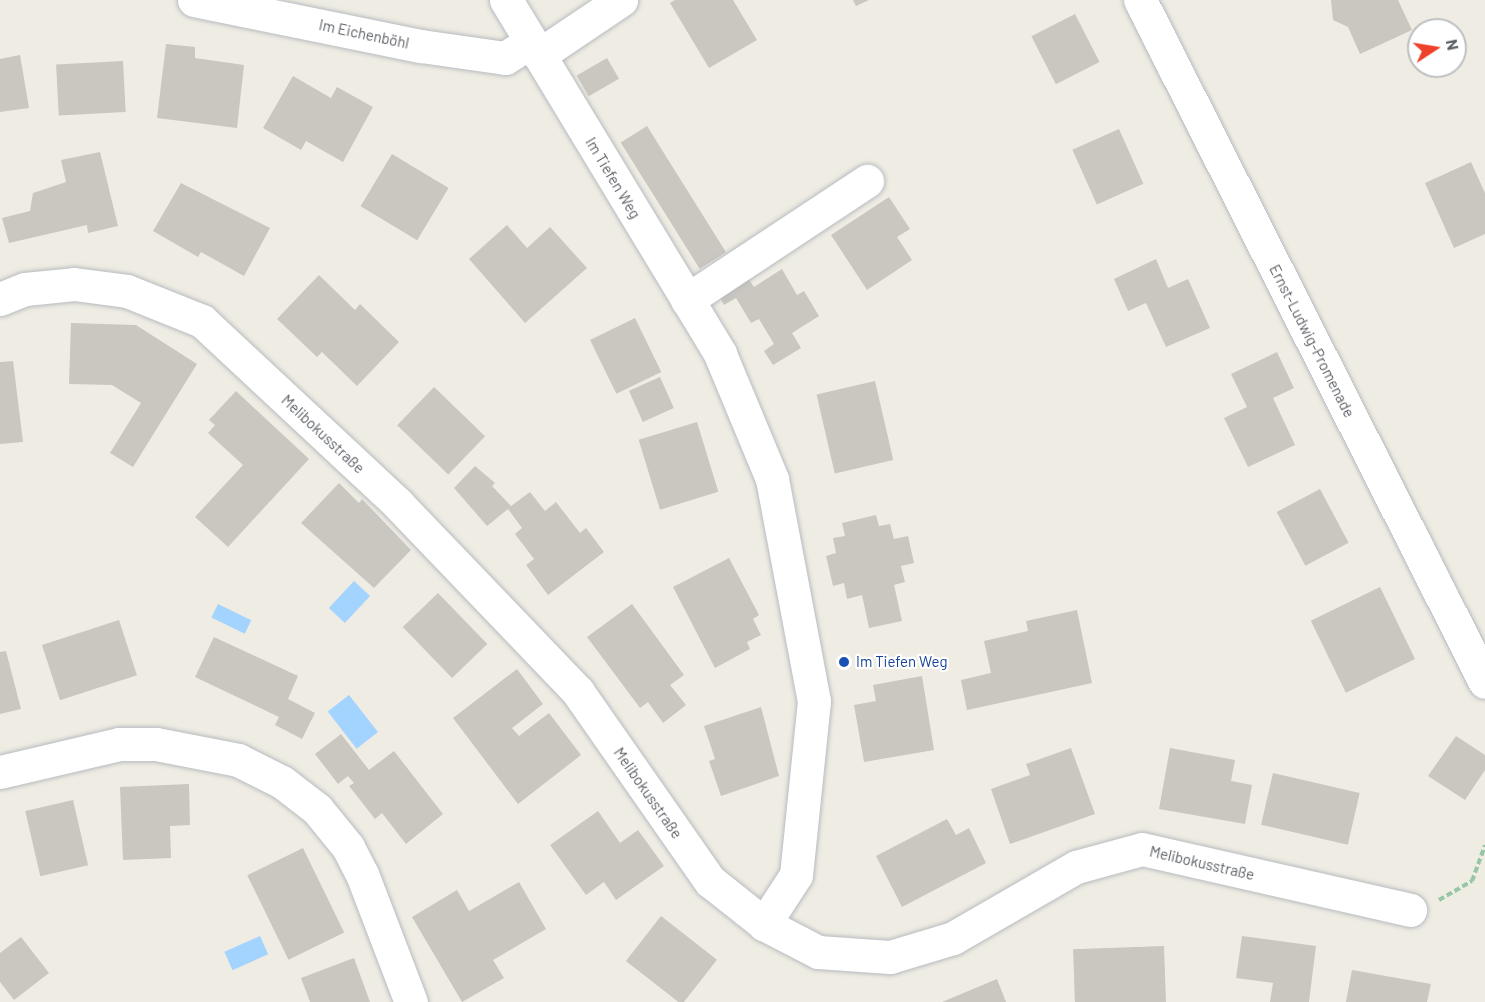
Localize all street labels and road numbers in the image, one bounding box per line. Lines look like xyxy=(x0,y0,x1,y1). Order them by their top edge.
street label: Im Eichenböhl xyxy=(317,16,411,52)
street label: Im Tiefen Weg xyxy=(582,134,644,222)
street label: Ernst-Ludwig-Promenade xyxy=(1266,262,1358,420)
street label: Melibokusstraße xyxy=(278,391,368,477)
street label: Melibokusstraße xyxy=(610,744,686,842)
street label: Melibokusstraße xyxy=(1148,842,1256,884)

